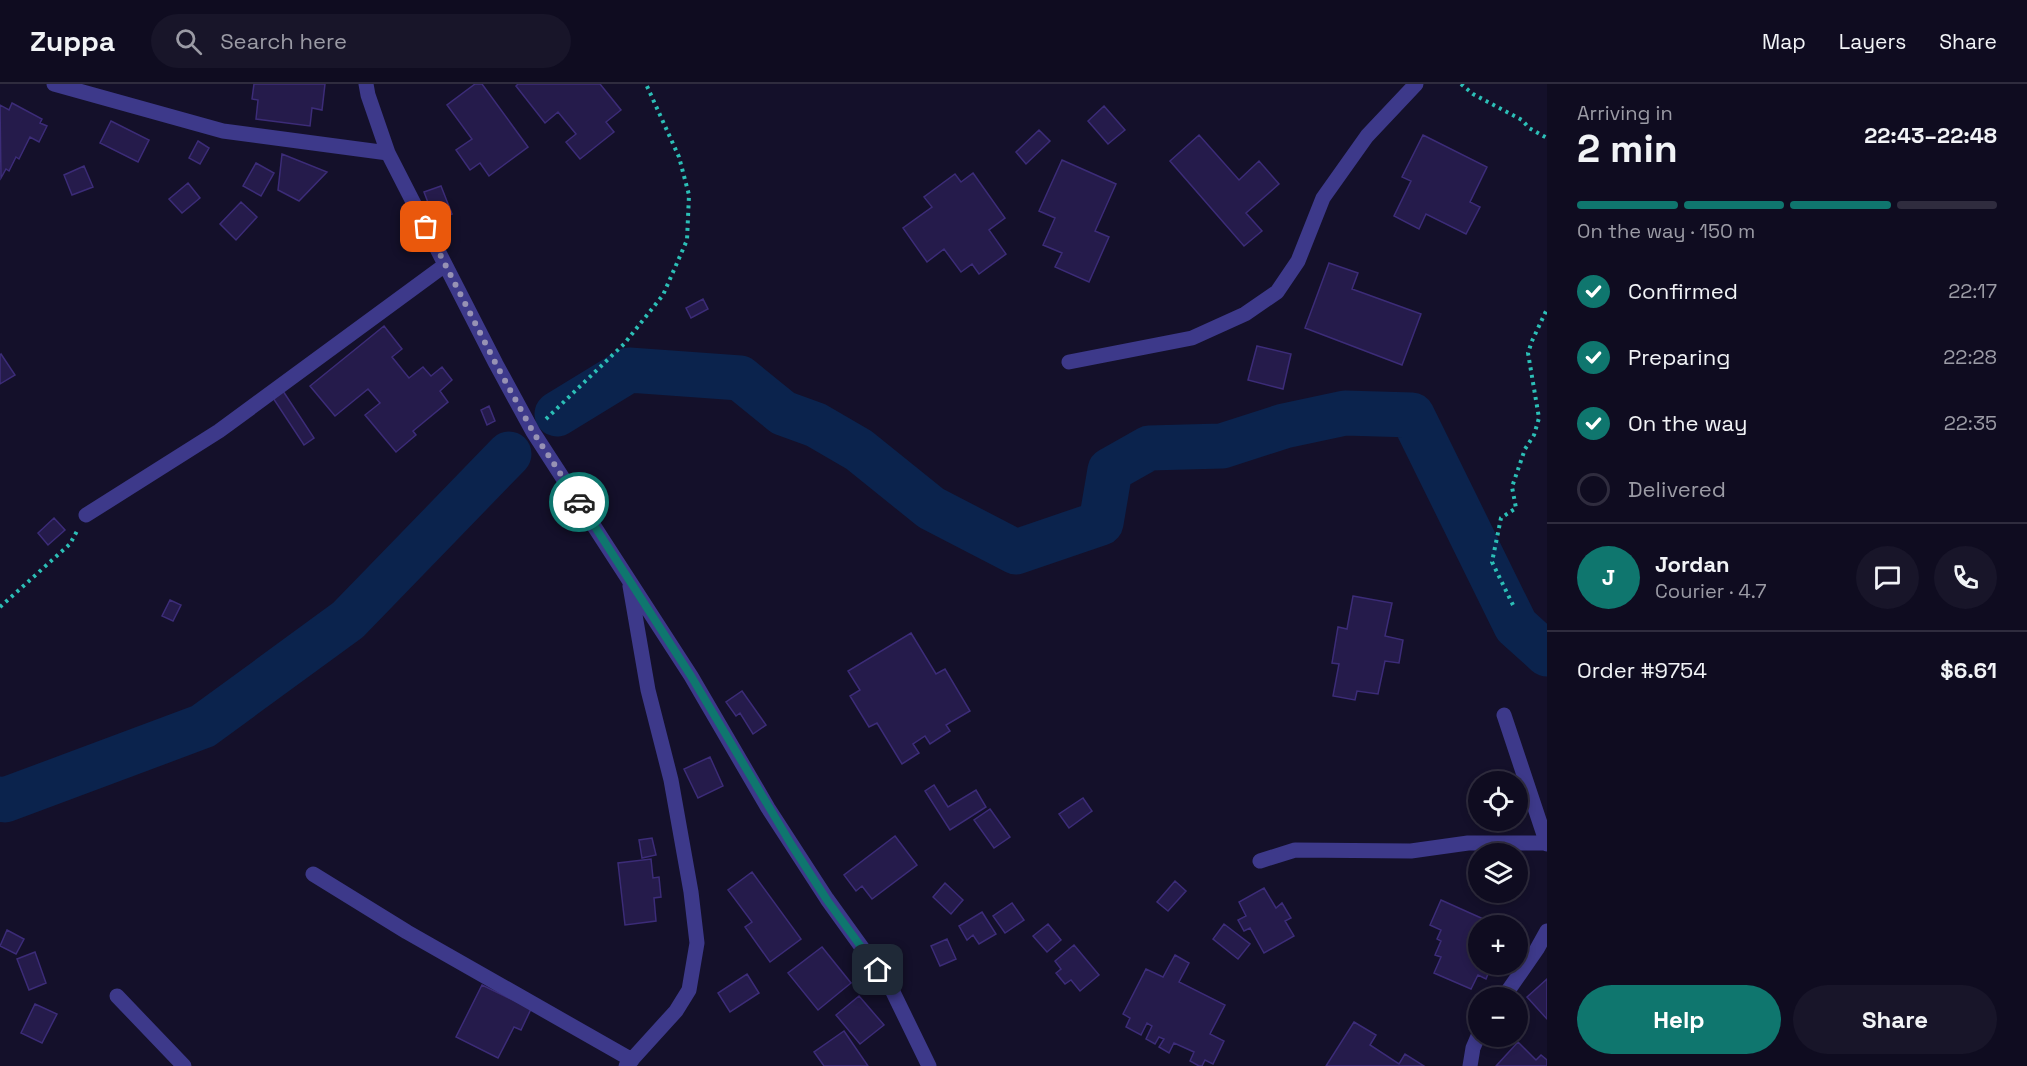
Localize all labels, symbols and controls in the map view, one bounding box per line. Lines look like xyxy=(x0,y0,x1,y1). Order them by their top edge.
search box xyxy=(151,14,571,68)
text: Zuppa xyxy=(30,23,115,59)
icon: search xyxy=(172,25,205,58)
text: Search here xyxy=(220,27,347,55)
text: Map xyxy=(1762,28,1806,55)
text: Layers xyxy=(1839,28,1906,55)
text: Share xyxy=(1939,28,1997,55)
text: Arriving in xyxy=(1577,100,1673,126)
text: 22:43–22:48 xyxy=(1864,121,1997,149)
text: 2 min xyxy=(1577,124,1678,173)
pin xyxy=(400,201,451,252)
icon: bag xyxy=(409,210,442,243)
text: On the way · 150 m xyxy=(1577,218,1755,244)
icon: check xyxy=(1577,275,1610,308)
text: Confirmed xyxy=(1628,277,1738,305)
text: 22:17 xyxy=(1948,278,1997,304)
icon: check xyxy=(1577,341,1610,374)
text: Preparing xyxy=(1628,343,1730,371)
text: 22:28 xyxy=(1943,344,1997,370)
icon: check xyxy=(1577,407,1610,440)
text: On the way xyxy=(1628,409,1747,437)
text: 22:35 xyxy=(1944,410,1997,436)
courier xyxy=(549,472,609,532)
text: Delivered xyxy=(1628,475,1726,503)
icon: car xyxy=(563,486,596,519)
button: chat xyxy=(1856,546,1919,609)
button: phone xyxy=(1934,546,1997,609)
text: Jordan xyxy=(1655,550,1730,578)
text: J xyxy=(1602,563,1615,591)
text: Courier · 4.7 xyxy=(1655,578,1766,604)
text: Order #9754 xyxy=(1577,656,1707,684)
text: $6.61 xyxy=(1940,656,1997,684)
map controls xyxy=(1468,771,1528,1047)
button: locate xyxy=(1468,771,1528,831)
button: layers xyxy=(1468,843,1528,903)
button: + xyxy=(1468,915,1528,975)
pin xyxy=(852,944,903,995)
icon: home xyxy=(861,953,894,986)
button: Help xyxy=(1577,985,1781,1054)
button: Share xyxy=(1793,985,1997,1054)
button: − xyxy=(1468,987,1528,1047)

